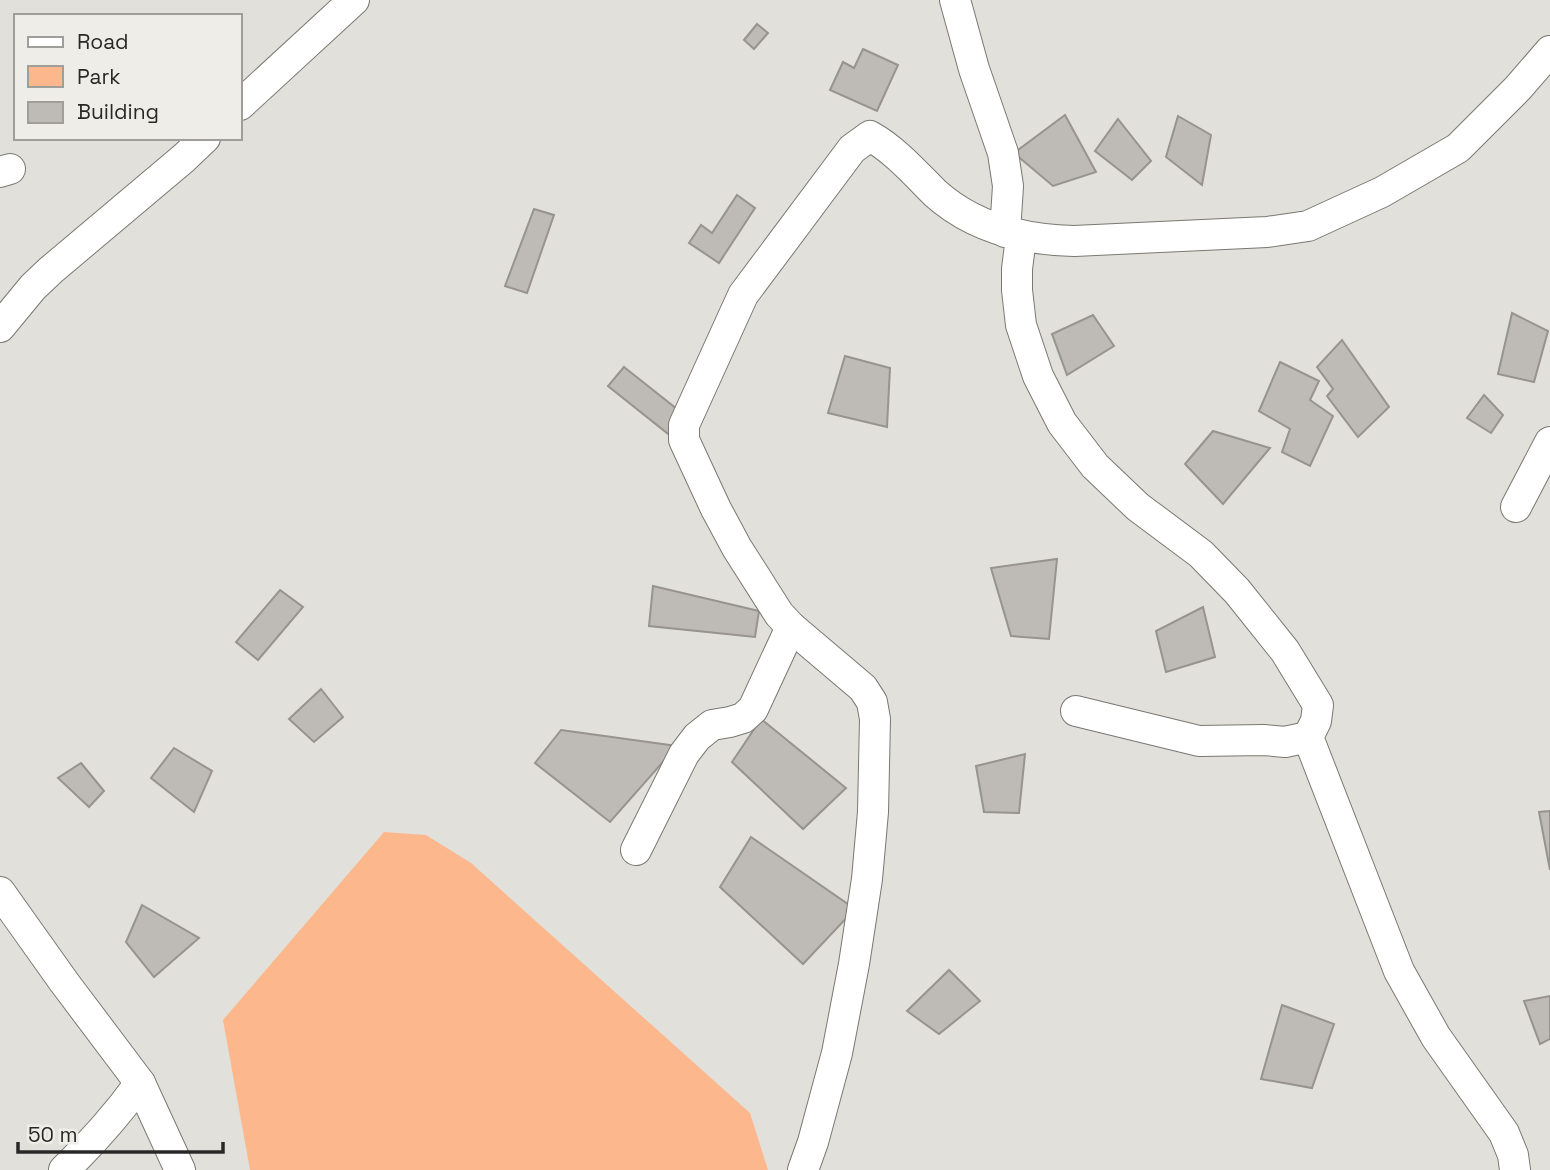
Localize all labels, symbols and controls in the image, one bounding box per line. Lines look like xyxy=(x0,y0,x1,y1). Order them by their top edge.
legend xyxy=(14,14,242,140)
text: Road xyxy=(77,28,129,55)
text: Park xyxy=(77,63,121,90)
text: Building xyxy=(77,98,159,125)
scale bar xyxy=(18,1110,222,1154)
text: 50 m xyxy=(28,1121,78,1148)

